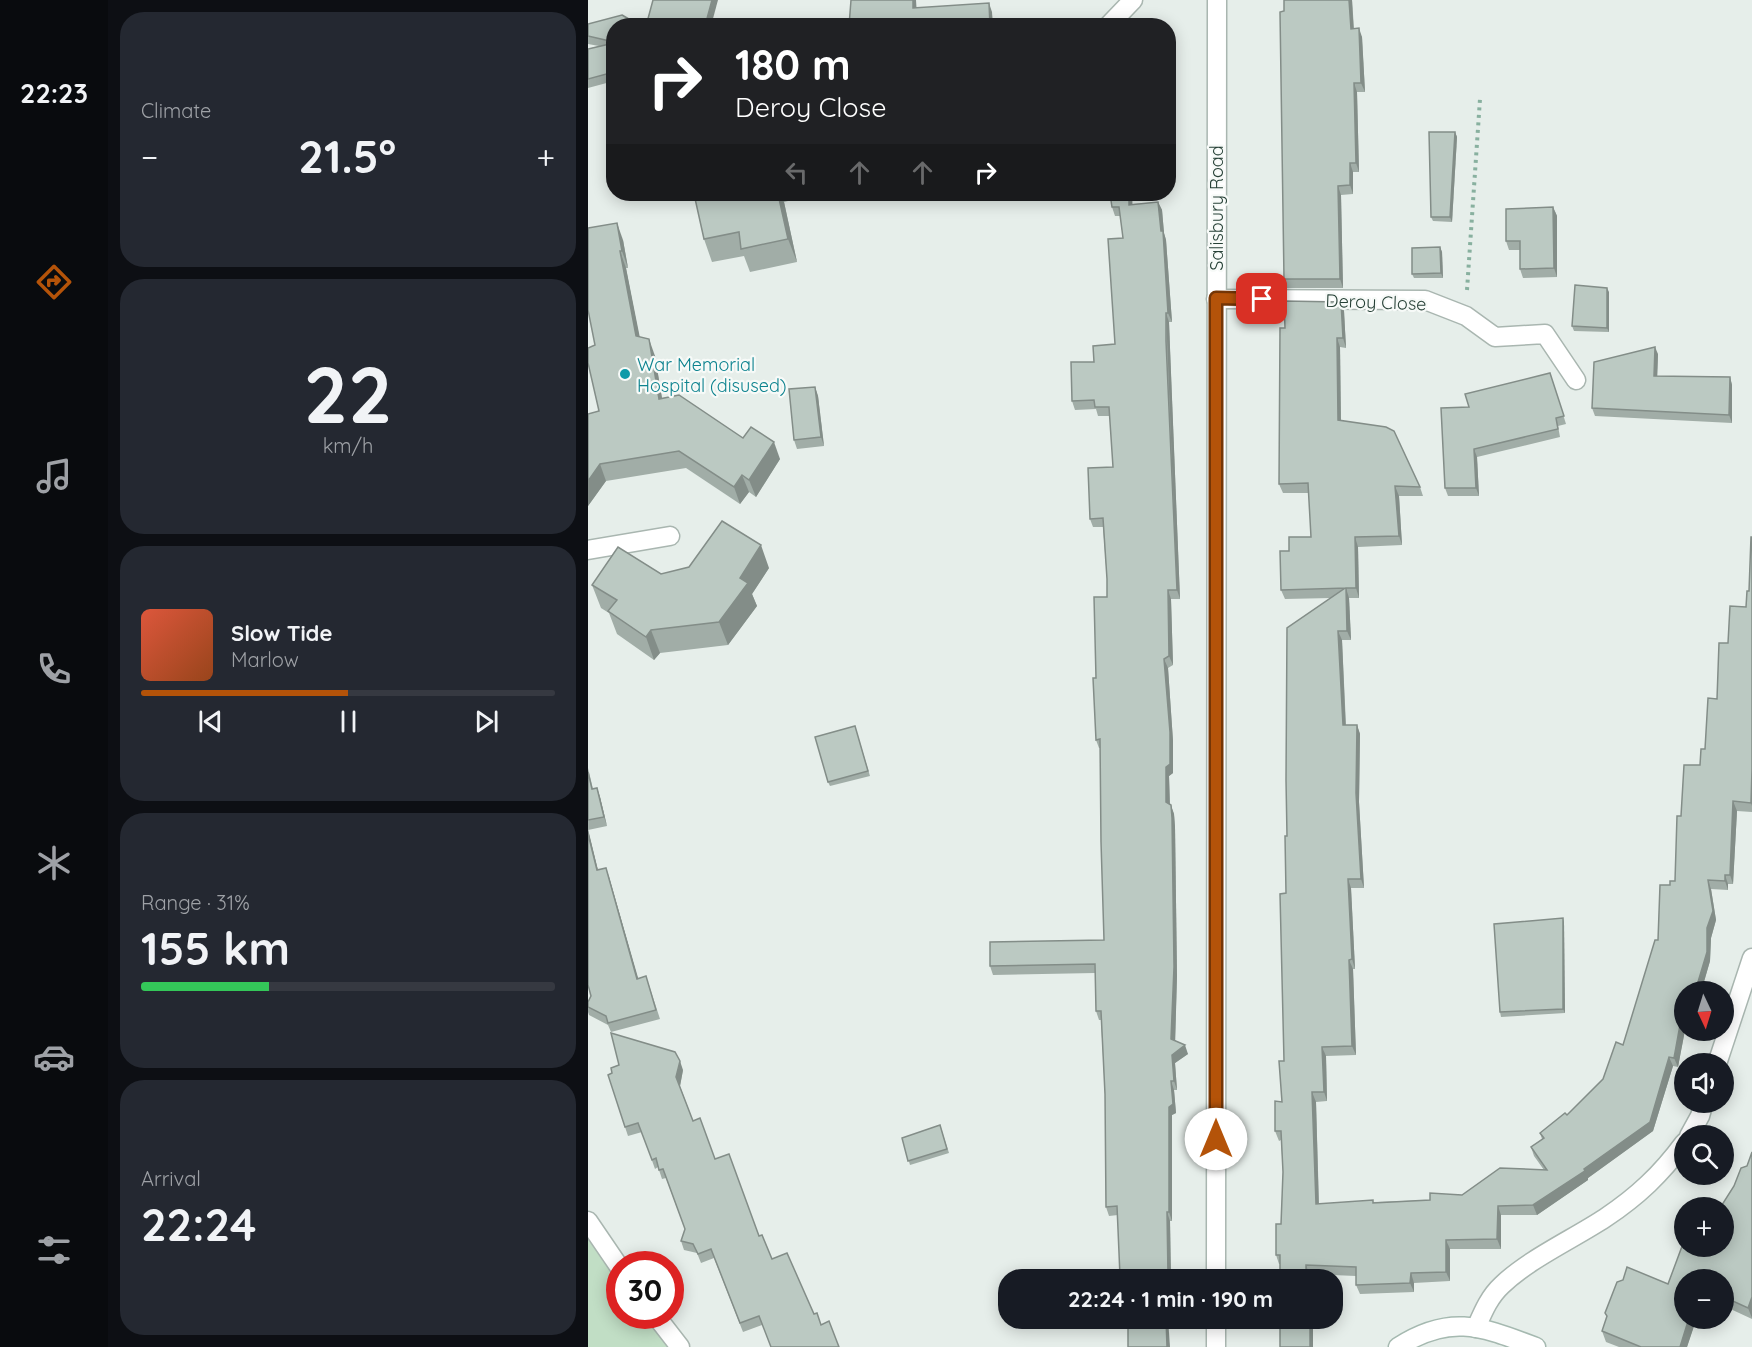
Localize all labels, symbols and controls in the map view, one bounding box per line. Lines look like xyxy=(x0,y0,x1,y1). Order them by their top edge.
text: 180 m xyxy=(735,38,851,91)
icon: right xyxy=(636,42,714,120)
text: 22:23 xyxy=(20,76,88,110)
text: Deroy Close xyxy=(735,90,887,124)
text: Climate xyxy=(141,98,211,123)
text: 21.5° xyxy=(298,128,396,184)
text: − xyxy=(141,136,158,177)
text: + xyxy=(536,136,555,177)
street label: Salisbury Road xyxy=(1205,145,1228,271)
icon: left xyxy=(780,156,813,189)
icon: ahead xyxy=(843,156,876,189)
icon: ahead xyxy=(906,156,939,189)
icon: right xyxy=(969,156,1002,189)
icon: directions xyxy=(33,261,75,303)
pin xyxy=(1236,273,1287,324)
icon: arrive xyxy=(1245,282,1278,315)
street label: Deroy Close xyxy=(1325,289,1427,315)
text: 22 xyxy=(304,345,392,443)
place label: War Memorial Hospital (disused) xyxy=(637,353,787,397)
marker: War Memorial Hospital (disused) xyxy=(618,367,632,381)
text: km/h xyxy=(323,433,373,458)
icon: music xyxy=(33,455,75,497)
text: Slow Tide xyxy=(231,619,332,647)
text: Marlow xyxy=(231,647,299,672)
icon: phone xyxy=(33,648,75,690)
icon: previous xyxy=(194,705,227,738)
icon: pause xyxy=(332,705,365,738)
icon: next xyxy=(470,705,503,738)
icon: climate xyxy=(33,842,75,884)
text: Range · 31% xyxy=(141,890,250,915)
text: 155 km xyxy=(141,920,290,976)
north arrow xyxy=(1674,981,1734,1041)
map controls xyxy=(1674,981,1734,1329)
icon: car xyxy=(33,1036,75,1078)
button: sound xyxy=(1674,1053,1734,1113)
position arrow xyxy=(1184,1107,1248,1171)
button: search xyxy=(1674,1125,1734,1185)
text: Arrival xyxy=(141,1166,201,1191)
text: 22:24 xyxy=(141,1196,257,1252)
button: + xyxy=(1674,1197,1734,1257)
icon: filters xyxy=(33,1229,75,1271)
speed limit sign: 30 xyxy=(606,1251,684,1329)
button: − xyxy=(1674,1269,1734,1329)
text: 22:24 · 1 min · 190 m xyxy=(1068,1285,1273,1313)

